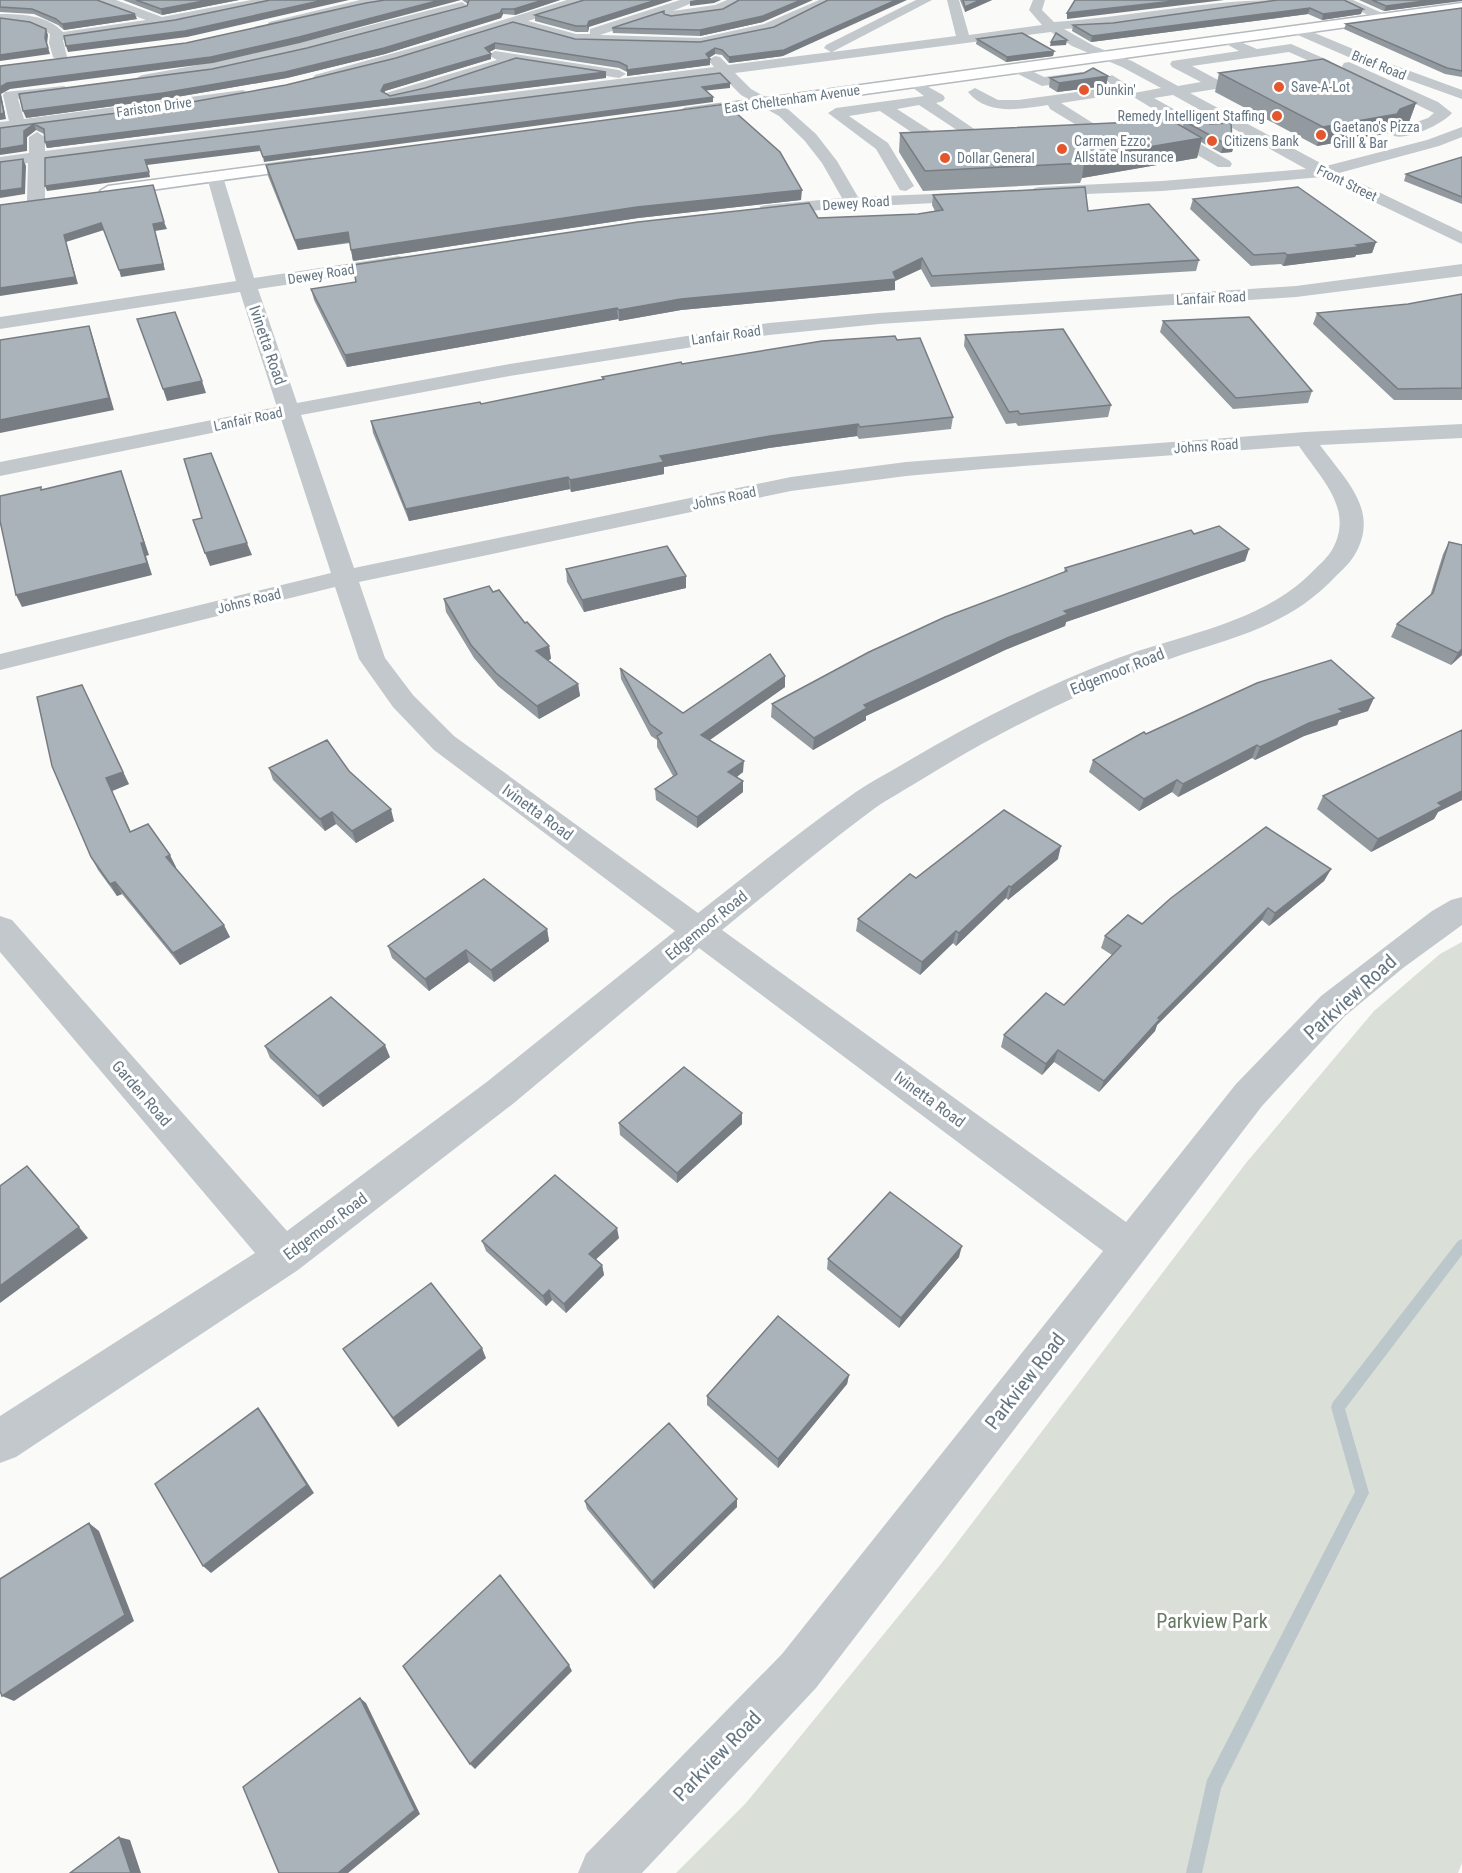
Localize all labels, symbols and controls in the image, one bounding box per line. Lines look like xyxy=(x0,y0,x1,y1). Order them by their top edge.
street label: Brief Road xyxy=(1349,47,1409,83)
place label: Save-A-Lot xyxy=(1291,79,1350,95)
marker: Save-A-Lot xyxy=(1272,80,1286,94)
street label: East Cheltenham Avenue xyxy=(723,81,861,116)
place label: Dunkin' xyxy=(1096,82,1136,98)
marker: Dunkin' xyxy=(1077,83,1091,97)
street label: Fariston Drive xyxy=(115,94,193,120)
place label: Remedy Intelligent Staffing xyxy=(1117,108,1265,124)
marker: Remedy Intelligent Staffing xyxy=(1270,109,1284,123)
place label: Gaetano's Pizza Grill & Bar xyxy=(1333,119,1420,151)
marker: Gaetano's Pizza Grill & Bar xyxy=(1314,128,1328,142)
place label: Carmen Ezzo: Allstate Insurance xyxy=(1074,133,1174,165)
place label: Citizens Bank xyxy=(1224,133,1300,149)
marker: Citizens Bank xyxy=(1205,134,1219,148)
marker: Carmen Ezzo: Allstate Insurance xyxy=(1055,142,1069,156)
place label: Dollar General xyxy=(957,150,1035,166)
marker: Dollar General xyxy=(938,151,952,165)
street label: Front Street xyxy=(1314,162,1380,204)
street label: Dewey Road xyxy=(822,193,890,213)
street label: Dewey Road xyxy=(287,261,355,287)
street label: Lanfair Road xyxy=(1176,288,1246,308)
street label: Ivinetta Road xyxy=(245,303,290,387)
street label: Lanfair Road xyxy=(690,322,762,348)
street label: Lanfair Road xyxy=(212,404,284,434)
street label: Johns Road xyxy=(1173,436,1239,456)
street label: Johns Road xyxy=(691,483,757,513)
street label: Johns Road xyxy=(216,585,282,617)
street label: Edgemoor Road xyxy=(1067,644,1167,699)
street label: Ivinetta Road xyxy=(499,780,577,844)
street label: Edgemoor Road xyxy=(662,887,751,964)
street label: Parkview Road xyxy=(1299,949,1401,1045)
street label: Garden Road xyxy=(108,1057,175,1130)
street label: Ivinetta Road xyxy=(891,1067,969,1131)
street label: Edgemoor Road xyxy=(280,1189,371,1264)
street label: Parkview Road xyxy=(980,1328,1070,1434)
park label: Parkview Park xyxy=(1156,1609,1268,1633)
street label: Parkview Road xyxy=(668,1706,766,1806)

